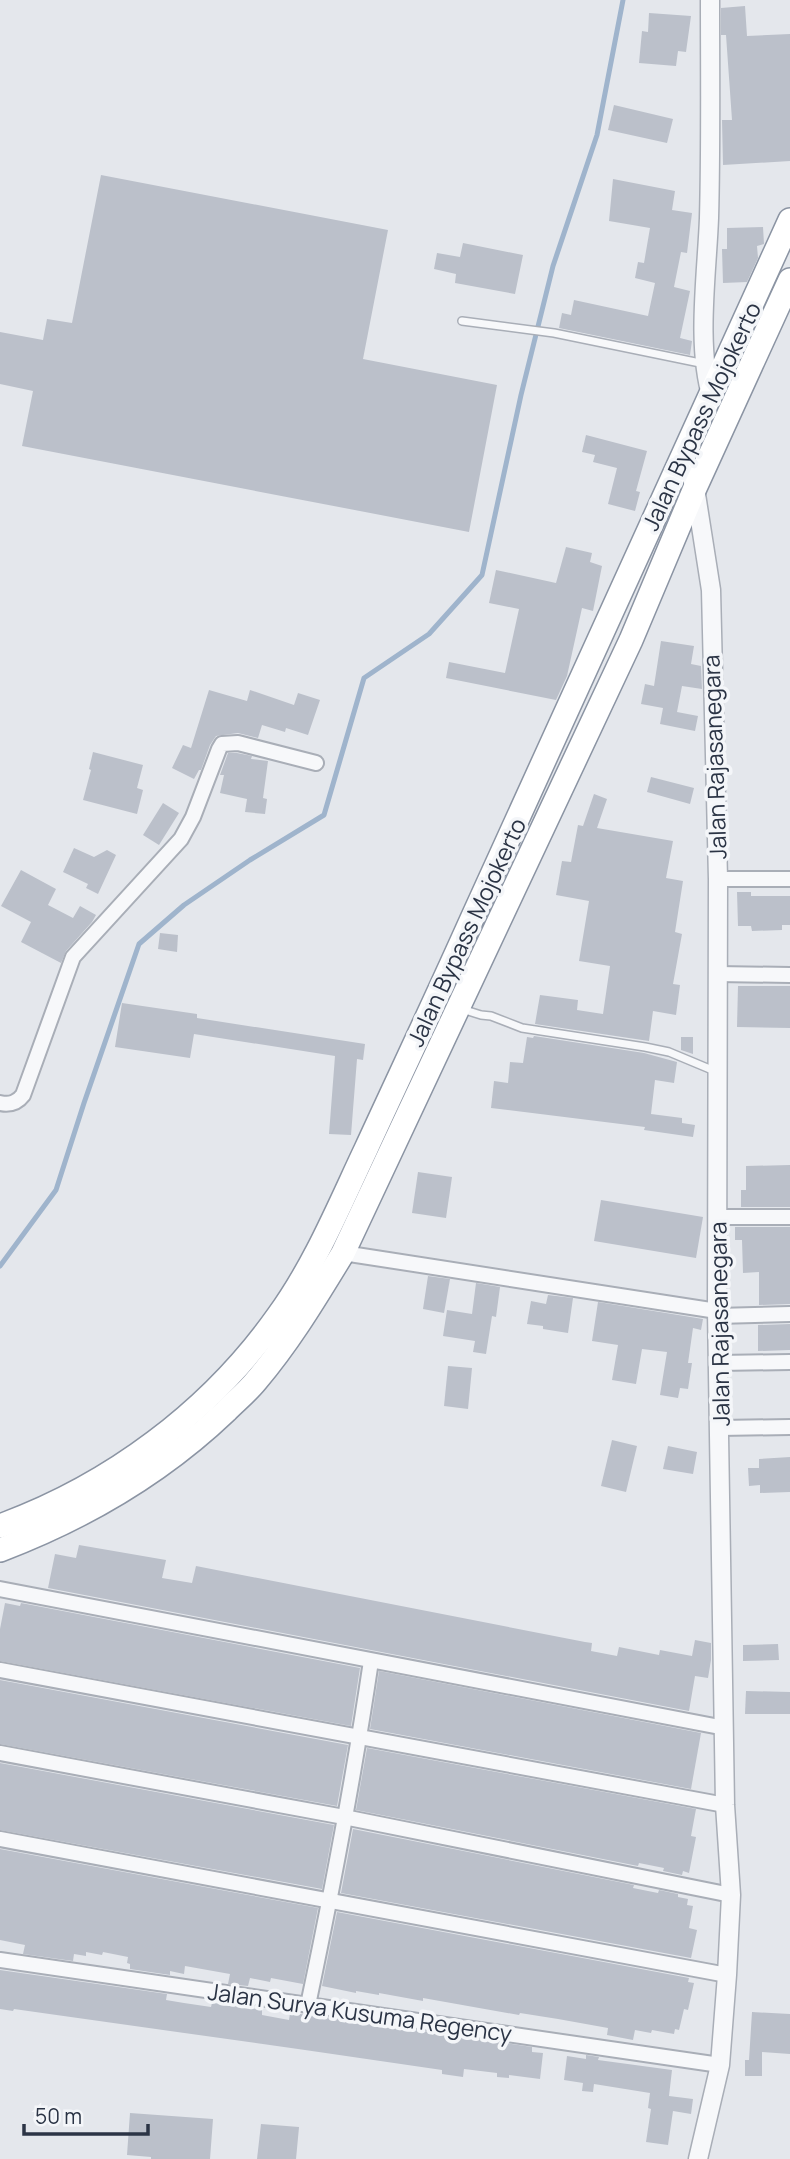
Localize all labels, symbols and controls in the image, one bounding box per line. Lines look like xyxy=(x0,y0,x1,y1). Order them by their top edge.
street label: Jalan Bypass Mojokerto xyxy=(634,296,768,536)
street label: Jalan Rajasanegara xyxy=(694,654,734,860)
street label: Jalan Bypass Mojokerto xyxy=(399,812,533,1052)
street label: Jalan Rajasanegara xyxy=(701,1221,737,1427)
street label: Jalan Surya Kusuma Regency xyxy=(206,1975,514,2049)
scale bar xyxy=(24,2092,149,2136)
text: 50 m xyxy=(35,2102,82,2130)

